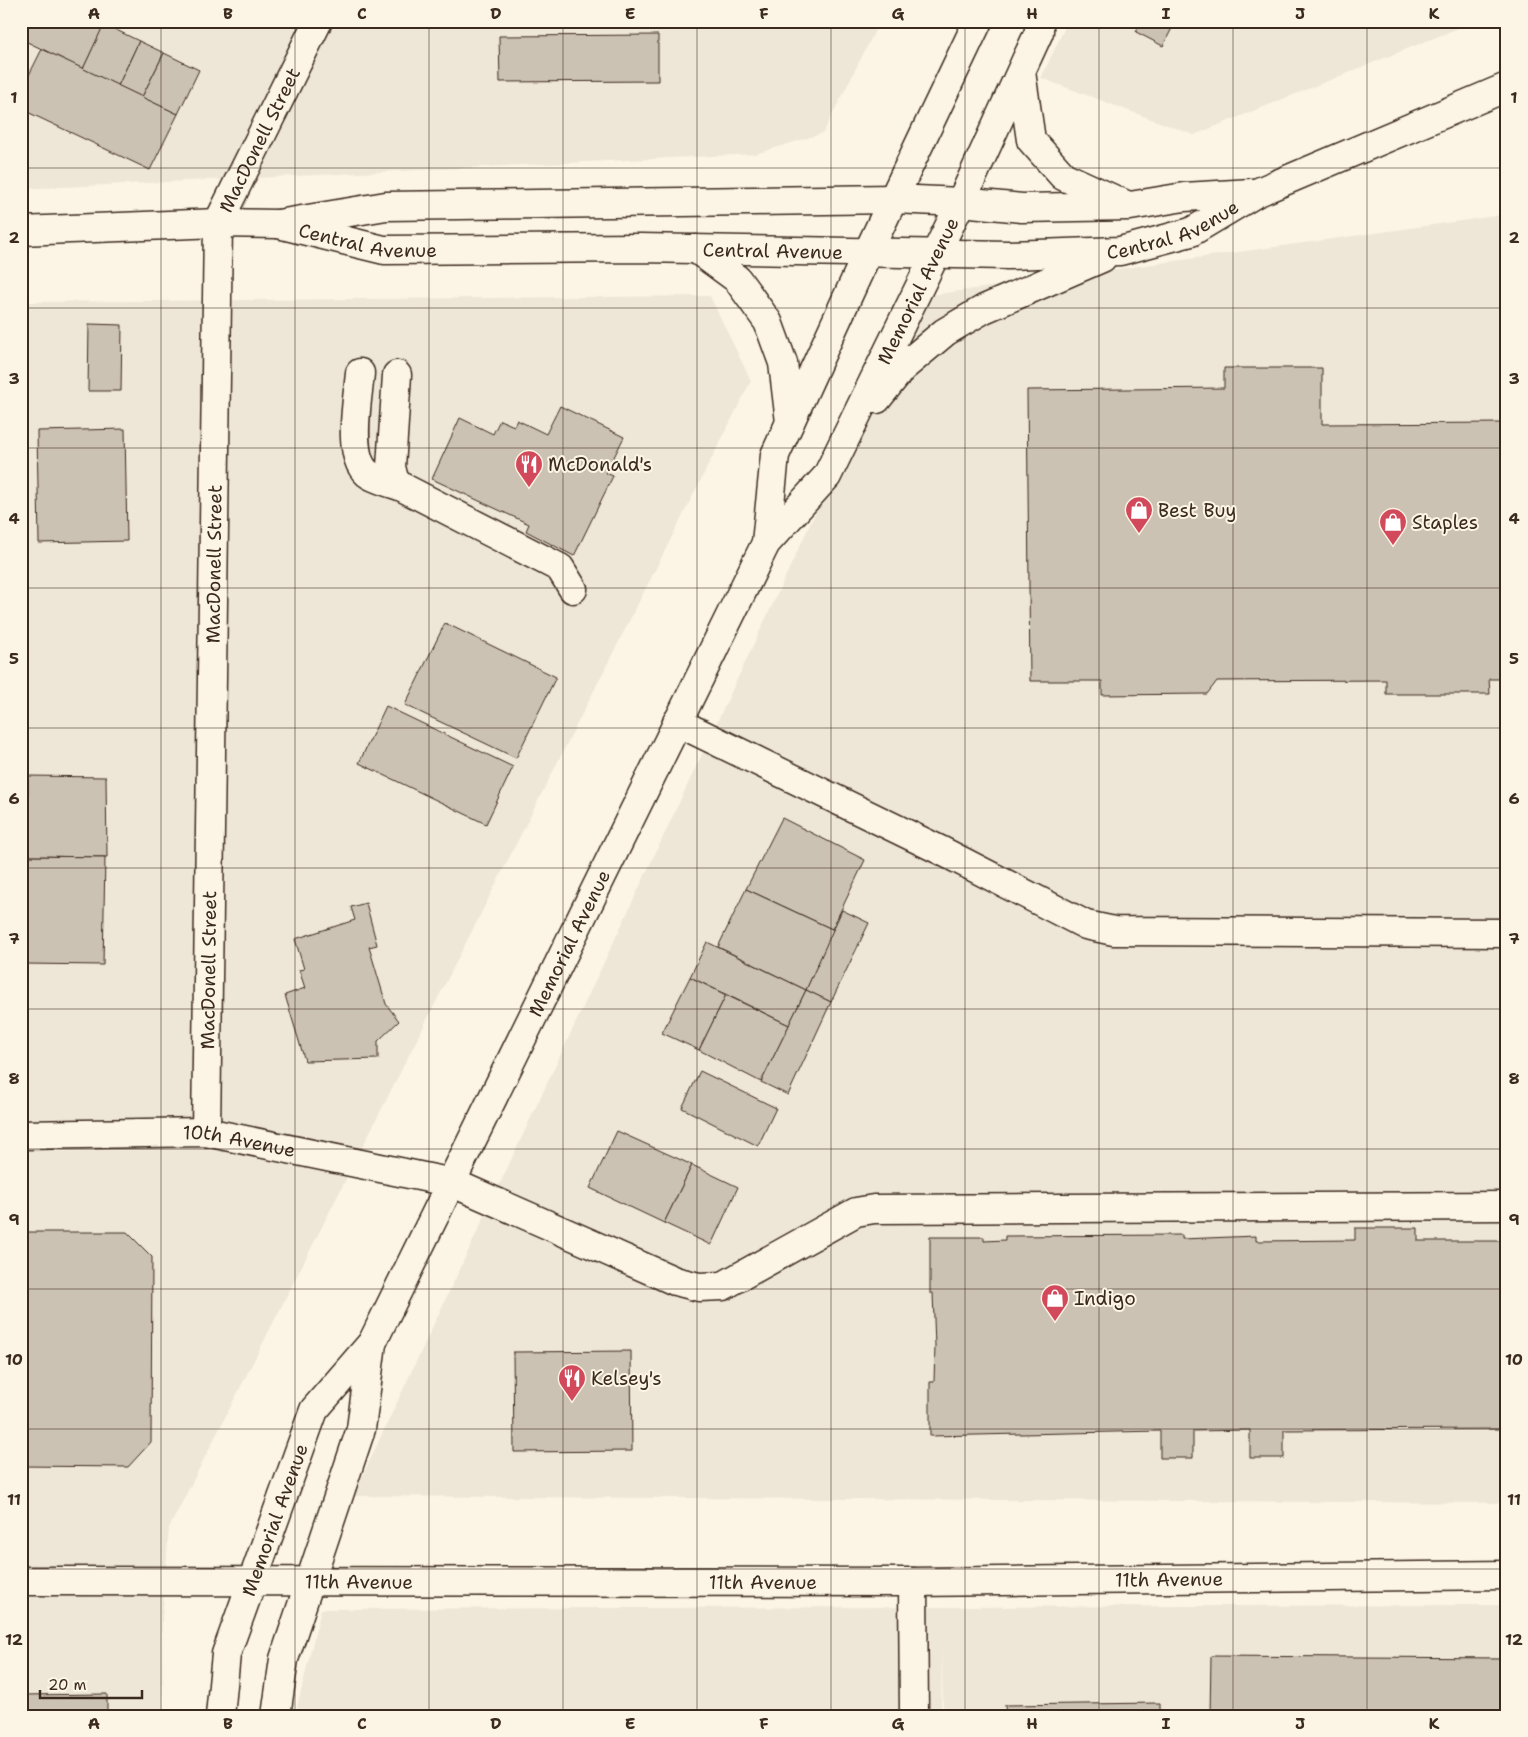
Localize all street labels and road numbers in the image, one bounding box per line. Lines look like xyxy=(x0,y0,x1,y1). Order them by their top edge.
street label: MacDonell Street xyxy=(213,63,306,216)
street label: Central Avenue xyxy=(1106,194,1243,264)
street label: Memorial Avenue xyxy=(871,213,964,368)
street label: Central Avenue xyxy=(296,217,437,263)
street label: Central Avenue xyxy=(703,237,843,264)
street label: MacDonell Street xyxy=(200,485,227,644)
street label: Memorial Avenue xyxy=(522,866,616,1021)
street label: MacDonell Street xyxy=(195,890,222,1050)
street label: 10th Avenue xyxy=(183,1119,298,1163)
street label: Memorial Avenue xyxy=(235,1440,313,1600)
street label: 11th Avenue xyxy=(1115,1566,1223,1592)
street label: 11th Avenue xyxy=(305,1569,413,1594)
street label: 11th Avenue xyxy=(709,1569,817,1594)

